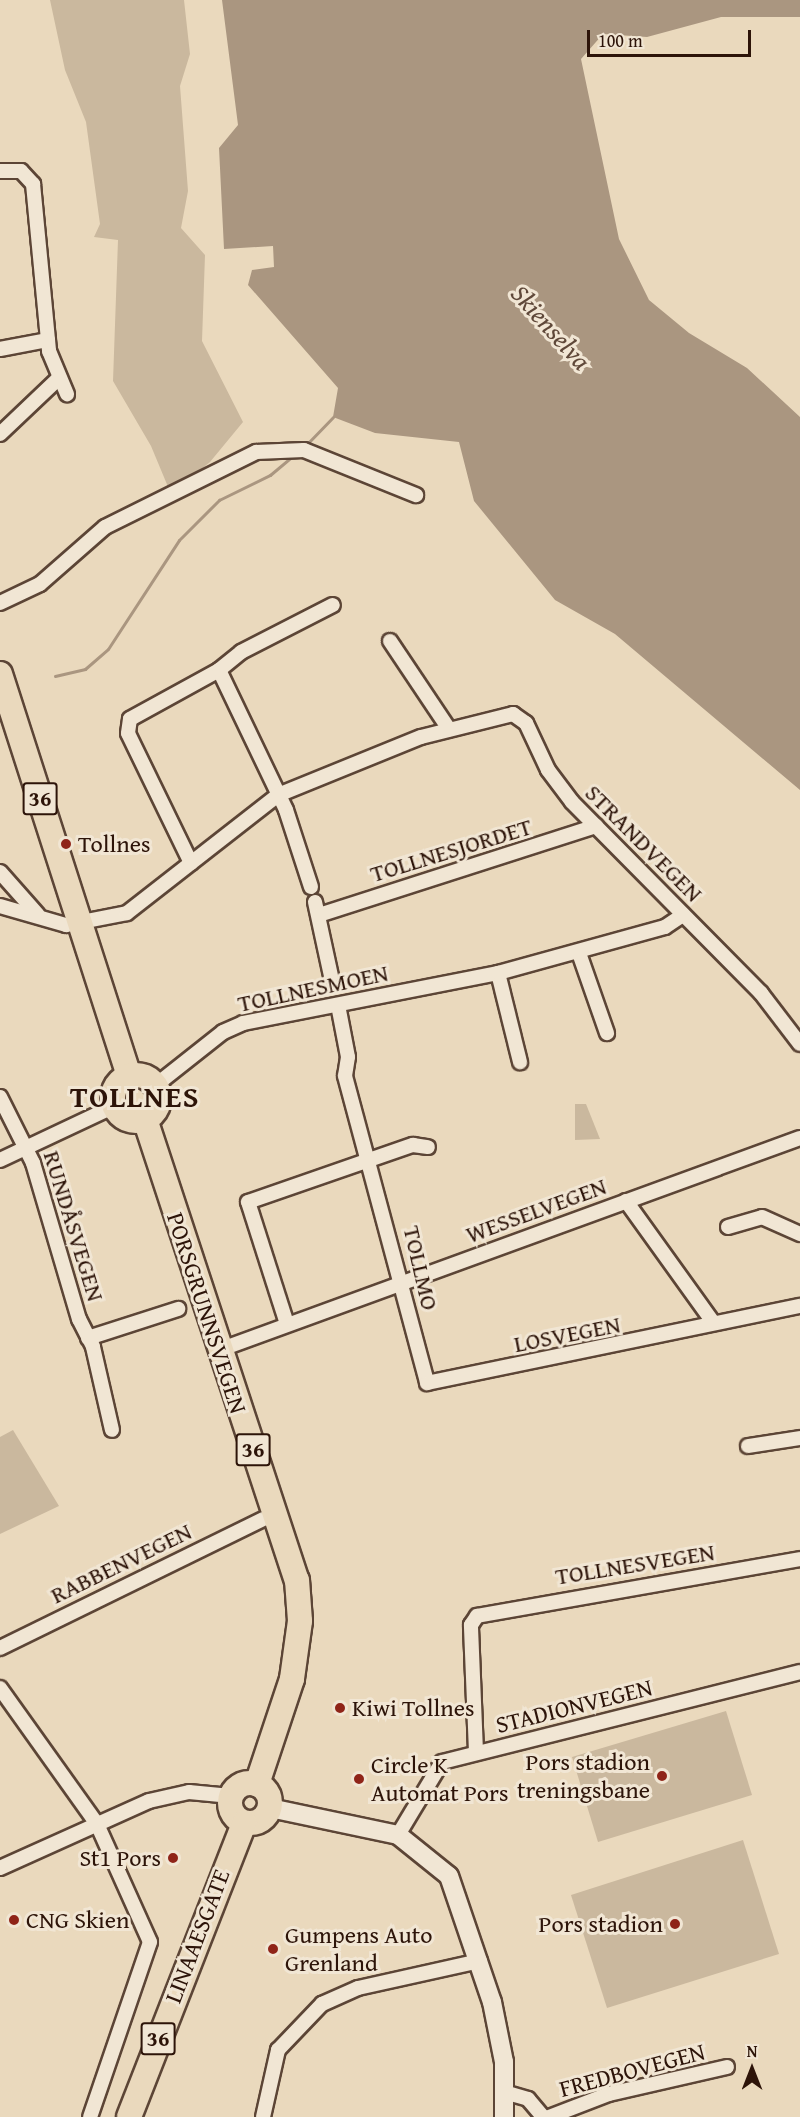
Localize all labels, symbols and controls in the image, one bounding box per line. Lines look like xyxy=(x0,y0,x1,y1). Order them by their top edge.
scale bar xyxy=(590,18,754,56)
text: 100 m xyxy=(598,27,643,54)
water label: Skienselva xyxy=(505,278,597,376)
street label: STRANDVEGEN xyxy=(579,778,709,908)
road number: 36 xyxy=(22,780,58,818)
street label: TOLLNESJORDET xyxy=(367,812,535,888)
place label: Tollnes xyxy=(78,830,151,858)
marker: Tollnes xyxy=(59,837,73,851)
street label: TOLLNESMOEN xyxy=(235,958,391,1018)
district label: TOLLNES xyxy=(70,1078,200,1114)
street label: RUNDÅSVEGEN xyxy=(37,1147,111,1305)
street label: WESSELVEGEN xyxy=(462,1171,610,1249)
street label: PORSGRUNNSVEGEN xyxy=(161,1209,253,1417)
street label: TOLLMO xyxy=(397,1223,445,1313)
street label: LOSVEGEN xyxy=(511,1310,623,1358)
road number: 36 xyxy=(235,1431,271,1469)
street label: RABBENVEGEN xyxy=(46,1516,196,1610)
street label: TOLLNESVEGEN xyxy=(553,1537,717,1591)
street label: STADIONVEGEN xyxy=(493,1673,655,1739)
place label: Kiwi Tollnes xyxy=(352,1694,475,1722)
marker: Kiwi Tollnes xyxy=(333,1701,347,1715)
place label: Pors stadion treningsbane xyxy=(517,1748,650,1804)
place label: Circle K Automat Pors xyxy=(371,1751,509,1807)
marker: Pors stadion treningsbane xyxy=(655,1769,669,1783)
marker: Circle K Automat Pors xyxy=(352,1772,366,1786)
place label: St1 Pors xyxy=(79,1844,161,1872)
marker: St1 Pors xyxy=(166,1851,180,1865)
street label: LINAAESGATE xyxy=(158,1865,236,2007)
place label: CNG Skien xyxy=(26,1906,130,1934)
place label: Pors stadion xyxy=(539,1910,663,1938)
marker: CNG Skien xyxy=(7,1913,21,1927)
marker: Pors stadion xyxy=(668,1917,682,1931)
place label: Gumpens Auto Grenland xyxy=(285,1921,432,1977)
marker: Gumpens Auto Grenland xyxy=(266,1942,280,1956)
road number: 36 xyxy=(140,2020,176,2058)
street label: FREDBOVEGEN xyxy=(556,2037,708,2103)
north arrow xyxy=(722,2039,782,2099)
text: N xyxy=(747,2039,757,2063)

